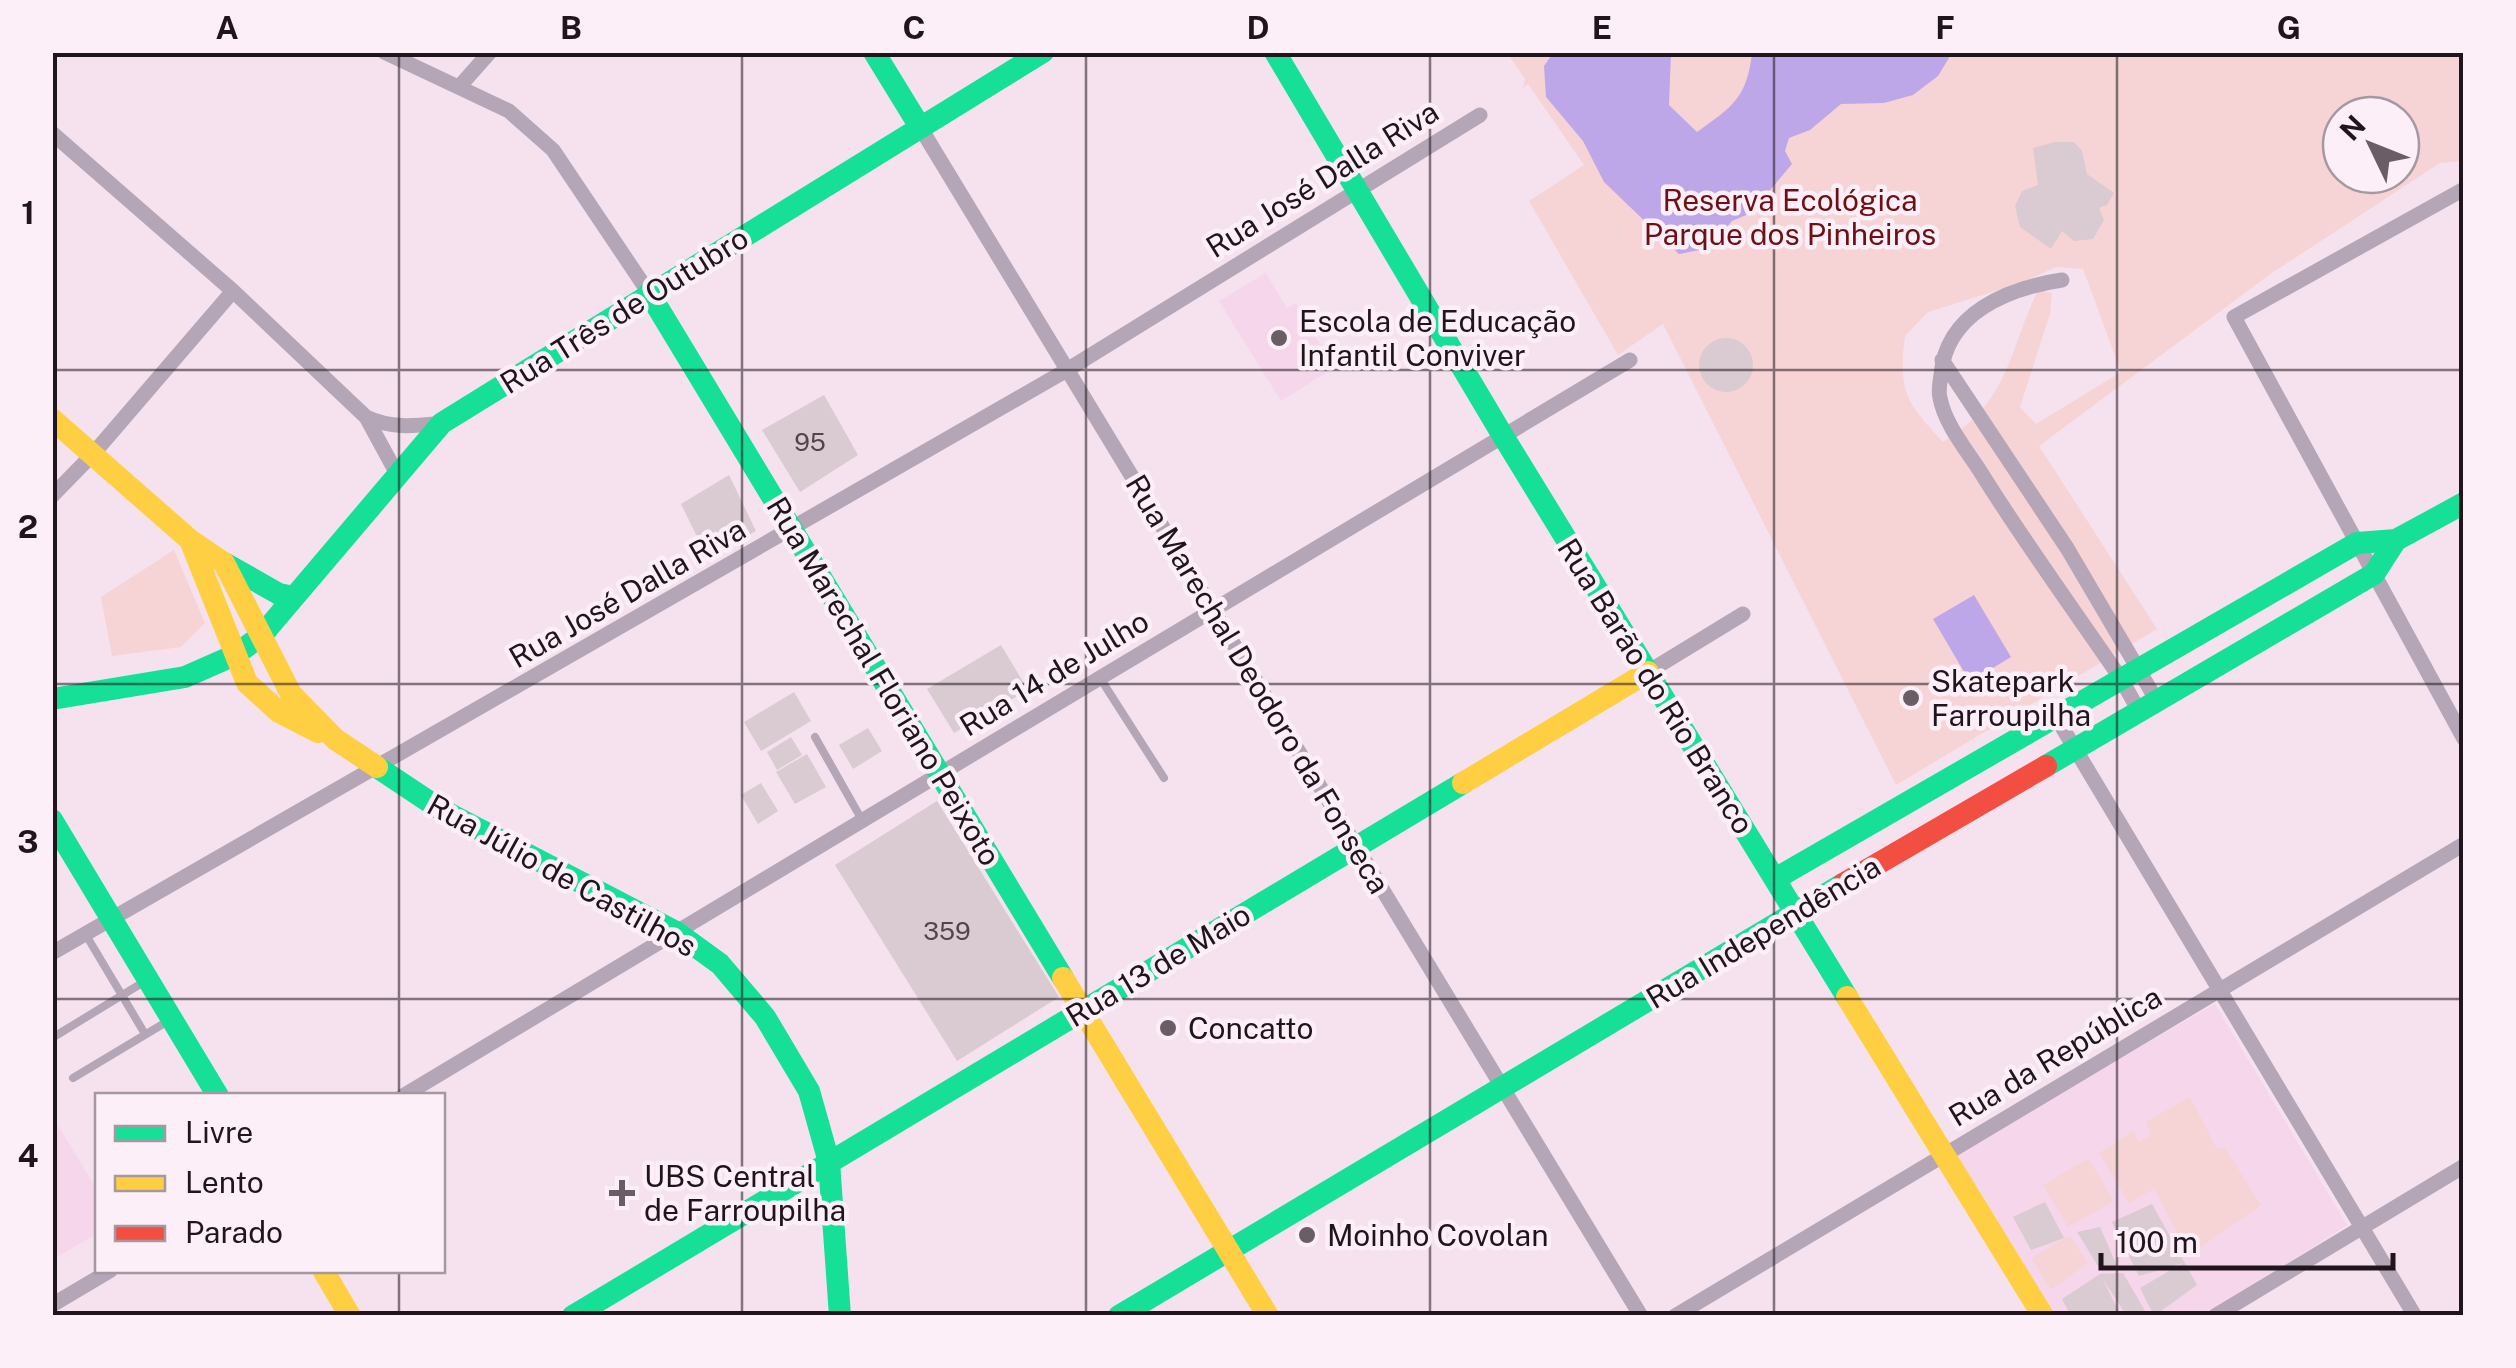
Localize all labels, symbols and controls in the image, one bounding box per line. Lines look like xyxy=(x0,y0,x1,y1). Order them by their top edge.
text: A xyxy=(215,9,239,46)
text: B xyxy=(560,9,582,46)
text: C xyxy=(903,9,925,46)
text: D xyxy=(1246,9,1270,46)
text: E xyxy=(1592,9,1612,46)
text: F xyxy=(1935,9,1955,46)
text: G xyxy=(2277,9,2301,46)
street label: Rua José Dalla Riva xyxy=(1199,93,1445,265)
north arrow xyxy=(2321,95,2421,195)
text: N xyxy=(2333,108,2372,147)
park label: Reserva Ecológica Parque dos Pinheiros xyxy=(1644,182,1936,252)
text: 1 xyxy=(21,194,35,231)
street label: Rua Três de Outubro xyxy=(493,219,755,401)
place label: Escola de Educação Infantil Conviver xyxy=(1299,303,1576,373)
marker: Escola de Educação Infantil Conviver xyxy=(1268,327,1290,349)
house number: 95 xyxy=(794,427,826,457)
street label: Rua Marechal Deodoro da Fonseca xyxy=(1118,468,1398,900)
street label: Rua Marechal Floriano Peixoto xyxy=(759,490,1009,872)
text: 2 xyxy=(18,508,38,545)
street label: Rua José Dalla Riva xyxy=(502,511,752,675)
street label: Rua Barão do Rio Branco xyxy=(1550,532,1762,840)
street label: Rua 14 de Julho xyxy=(953,603,1155,743)
place label: Skatepark Farroupilha xyxy=(1931,663,2091,733)
marker: Skatepark Farroupilha xyxy=(1900,687,1922,709)
street label: Rua Júlio de Castilhos xyxy=(421,786,703,964)
text: 3 xyxy=(17,823,39,860)
street label: Rua Independência xyxy=(1639,848,1887,1016)
street label: Rua 13 de Maio xyxy=(1059,896,1257,1034)
house number: 359 xyxy=(923,916,971,946)
street label: Rua da República xyxy=(1942,978,2168,1134)
place label: Concatto xyxy=(1188,1010,1313,1046)
marker: Concatto xyxy=(1157,1017,1179,1039)
legend xyxy=(95,1093,445,1273)
text: Livre xyxy=(185,1114,253,1150)
text: 4 xyxy=(18,1137,39,1174)
place label: UBS Central de Farroupilha xyxy=(644,1158,846,1228)
text: Lento xyxy=(185,1164,264,1200)
marker: UBS Central de Farroupilha xyxy=(609,1180,635,1206)
scale bar xyxy=(2101,1208,2394,1270)
text: Parado xyxy=(185,1214,283,1250)
place label: Moinho Covolan xyxy=(1327,1217,1549,1253)
marker: Moinho Covolan xyxy=(1296,1224,1318,1246)
text: 100 m xyxy=(2116,1224,2198,1260)

